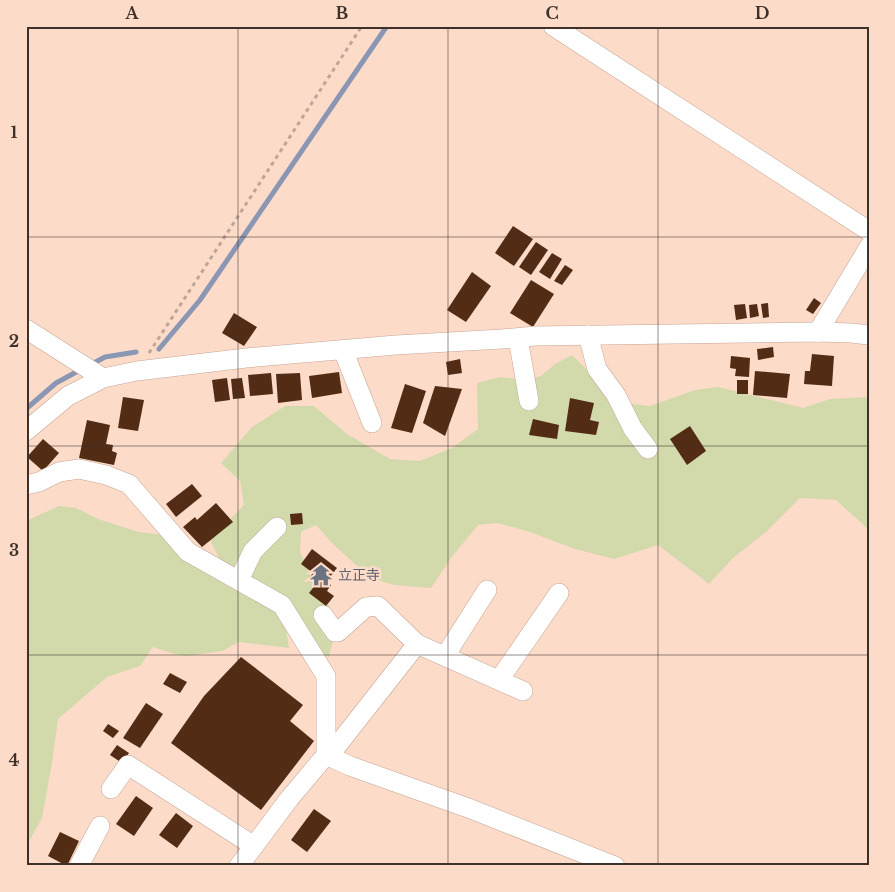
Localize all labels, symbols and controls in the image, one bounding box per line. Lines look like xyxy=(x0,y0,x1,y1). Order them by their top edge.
text: A xyxy=(125,3,140,23)
text: B xyxy=(336,3,349,23)
text: C xyxy=(545,3,559,23)
text: D xyxy=(755,3,769,23)
text: 1 xyxy=(11,122,18,142)
text: 2 xyxy=(9,331,19,351)
text: 3 xyxy=(9,540,19,560)
temple icon: 立正寺 xyxy=(308,562,334,588)
place label: 立正寺 xyxy=(338,566,380,584)
text: 4 xyxy=(9,750,19,770)

